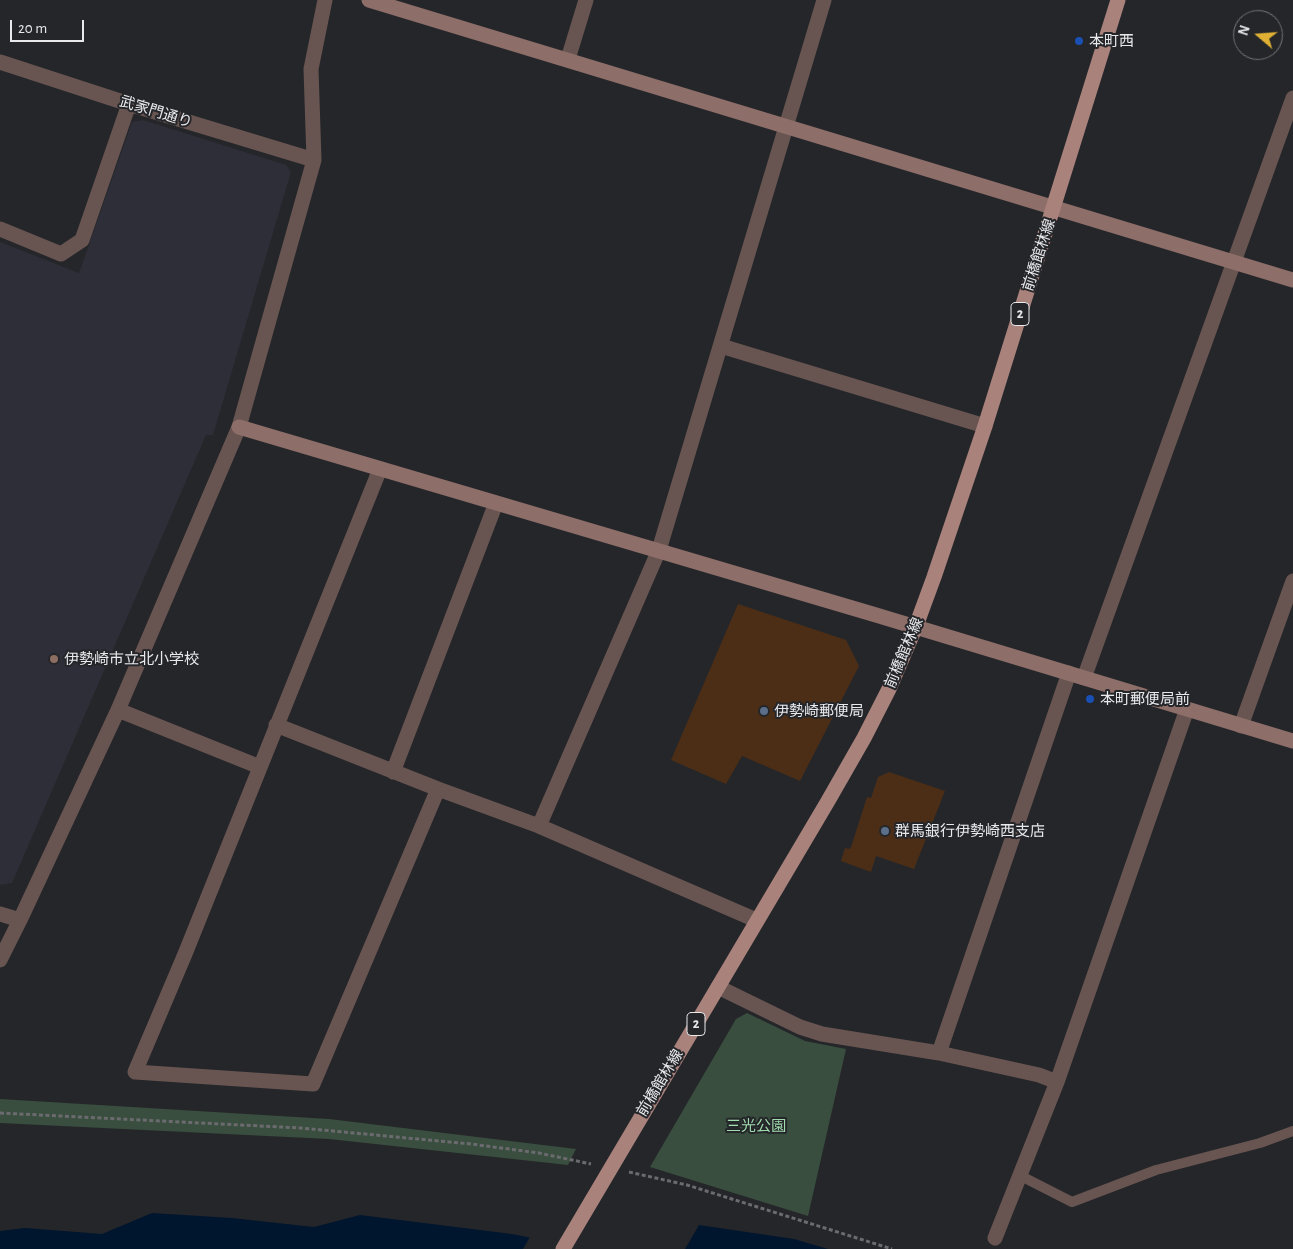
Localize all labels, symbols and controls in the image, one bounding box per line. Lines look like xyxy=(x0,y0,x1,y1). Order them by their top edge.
scale bar xyxy=(12,10,86,42)
north arrow xyxy=(1233,10,1283,60)
text: 20 m xyxy=(18,21,47,36)
text: N xyxy=(1237,24,1253,37)
place label: 本町西 xyxy=(1089,32,1134,50)
marker: 本町西 xyxy=(1073,35,1085,47)
street label: 武家門通り xyxy=(118,92,194,132)
street label: 前橋館林線 xyxy=(1019,217,1059,293)
road number: 2 xyxy=(1011,302,1029,326)
street label: 前橋館林線 xyxy=(881,615,927,691)
place label: 伊勢崎市立北小学校 xyxy=(64,650,199,668)
marker: 伊勢崎市立北小学校 xyxy=(48,653,60,665)
place label: 本町郵便局前 xyxy=(1100,690,1190,708)
marker: 本町郵便局前 xyxy=(1084,693,1096,705)
place label: 伊勢崎郵便局 xyxy=(774,702,864,720)
marker: 伊勢崎郵便局 xyxy=(758,705,770,717)
place label: 群馬銀行伊勢崎西支店 xyxy=(895,822,1045,840)
marker: 群馬銀行伊勢崎西支店 xyxy=(879,825,891,837)
road number: 2 xyxy=(687,1012,705,1036)
street label: 前橋館林線 xyxy=(633,1046,687,1120)
park label: 三光公園 xyxy=(726,1117,786,1135)

